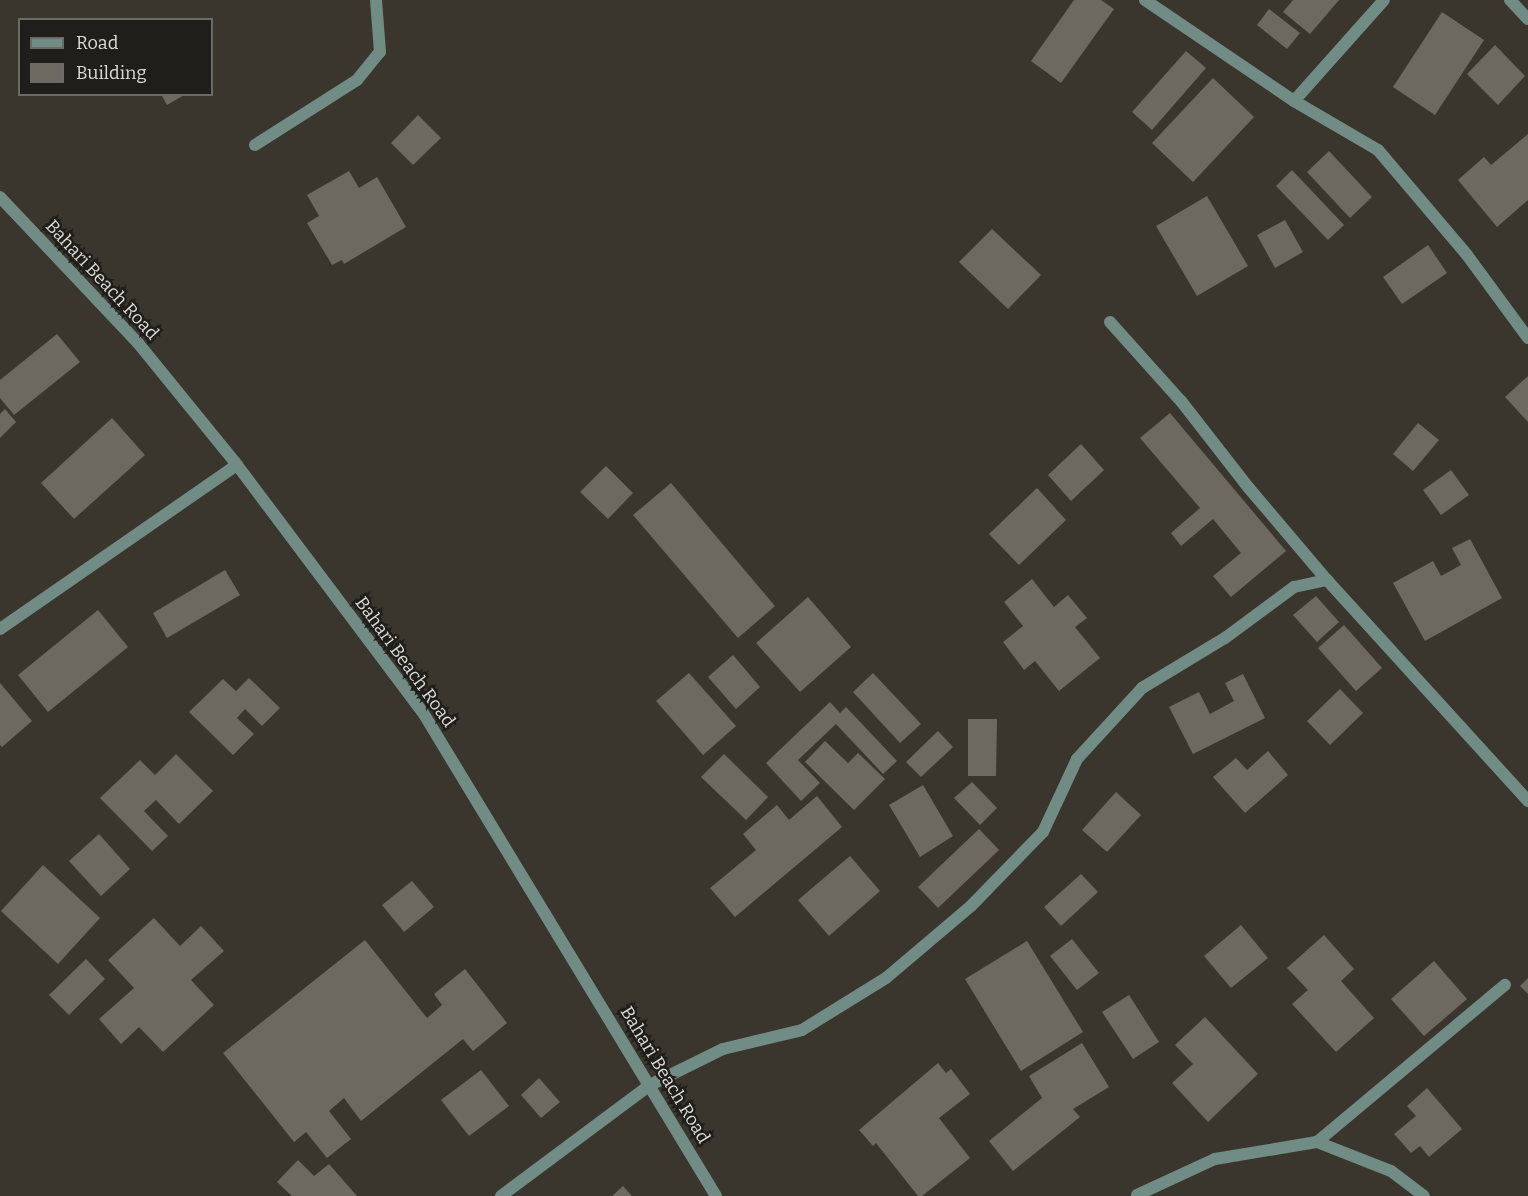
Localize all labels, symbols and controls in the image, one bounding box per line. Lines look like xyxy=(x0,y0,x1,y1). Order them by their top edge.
legend xyxy=(18,18,213,96)
text: Road xyxy=(76,32,118,54)
text: Building xyxy=(76,62,147,84)
street label: Bahari Beach Road xyxy=(41,216,163,344)
street label: Bahari Beach Road xyxy=(350,593,460,731)
street label: Bahari Beach Road xyxy=(616,1003,714,1147)

